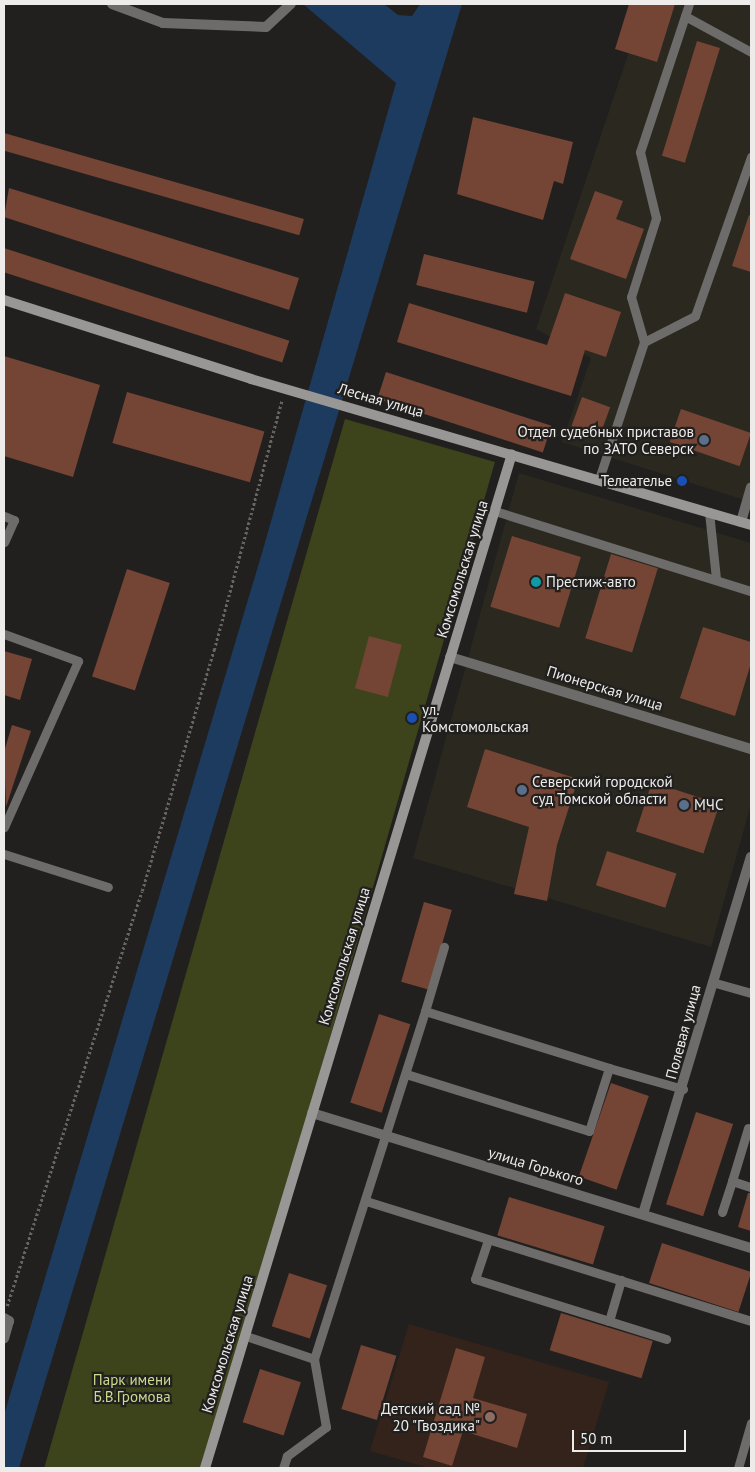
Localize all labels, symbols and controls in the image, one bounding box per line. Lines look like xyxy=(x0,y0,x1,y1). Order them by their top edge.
street label: Лесная улица xyxy=(336,379,426,421)
place label: Отдел судебных приставов по ЗАТО Северск xyxy=(517,422,694,457)
marker: Отдел судебных приставов по ЗАТО Северск xyxy=(698,434,710,446)
place label: Телеателье xyxy=(601,472,672,490)
marker: Телеателье xyxy=(676,475,688,487)
street label: Комсомольская улица xyxy=(432,498,492,640)
place label: Престиж-авто xyxy=(546,573,636,591)
marker: Престиж-авто xyxy=(530,576,542,588)
street label: Пионерская улица xyxy=(545,662,665,714)
place label: ул. Комстомольская xyxy=(422,700,529,735)
marker: ул. Комстомольская xyxy=(406,712,418,724)
place label: Северский городской суд Томской области xyxy=(532,772,673,807)
marker: Северский городской суд Томской области xyxy=(516,784,528,796)
place label: МЧС xyxy=(694,796,724,814)
marker: МЧС xyxy=(678,799,690,811)
street label: Комсомольская улица xyxy=(314,885,374,1027)
street label: Полевая улица xyxy=(662,983,704,1081)
street label: улица Горького xyxy=(486,1143,586,1189)
street label: Комсомольская улица xyxy=(197,1273,257,1415)
park label: Парк имени Б.В.Громова xyxy=(93,1370,171,1405)
place label: Детский сад № 20 "Гвоздика" xyxy=(381,1399,480,1434)
marker: Детский сад № 20 "Гвоздика" xyxy=(484,1411,496,1423)
scale bar xyxy=(575,1420,689,1452)
text: 50 m xyxy=(580,1429,613,1448)

